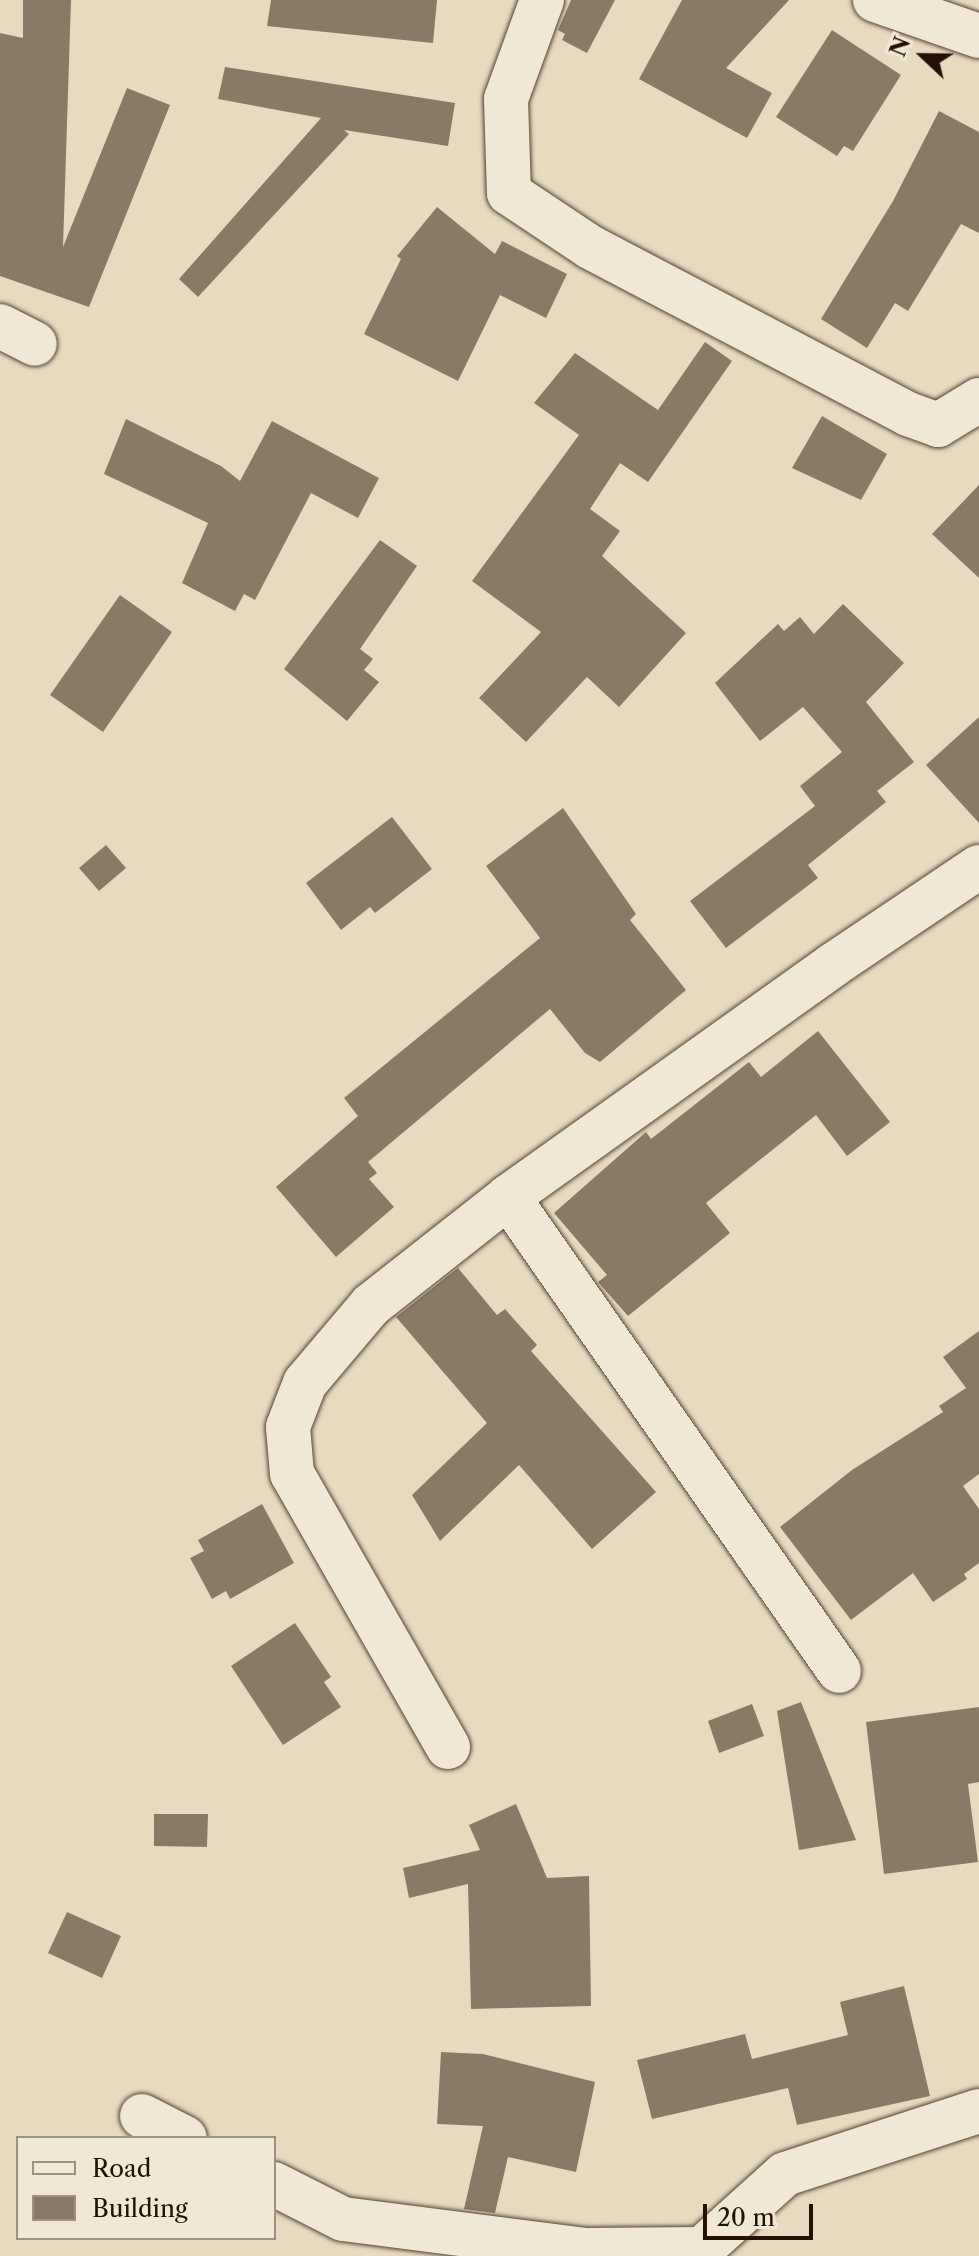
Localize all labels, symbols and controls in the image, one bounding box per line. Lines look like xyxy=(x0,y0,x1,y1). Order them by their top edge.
north arrow xyxy=(883,16,963,96)
text: N xyxy=(884,33,916,61)
legend xyxy=(16,2136,276,2240)
text: Road xyxy=(92,2154,151,2183)
scale bar xyxy=(707,2188,817,2238)
text: Building xyxy=(92,2194,188,2223)
text: 20 m xyxy=(717,2203,775,2232)

